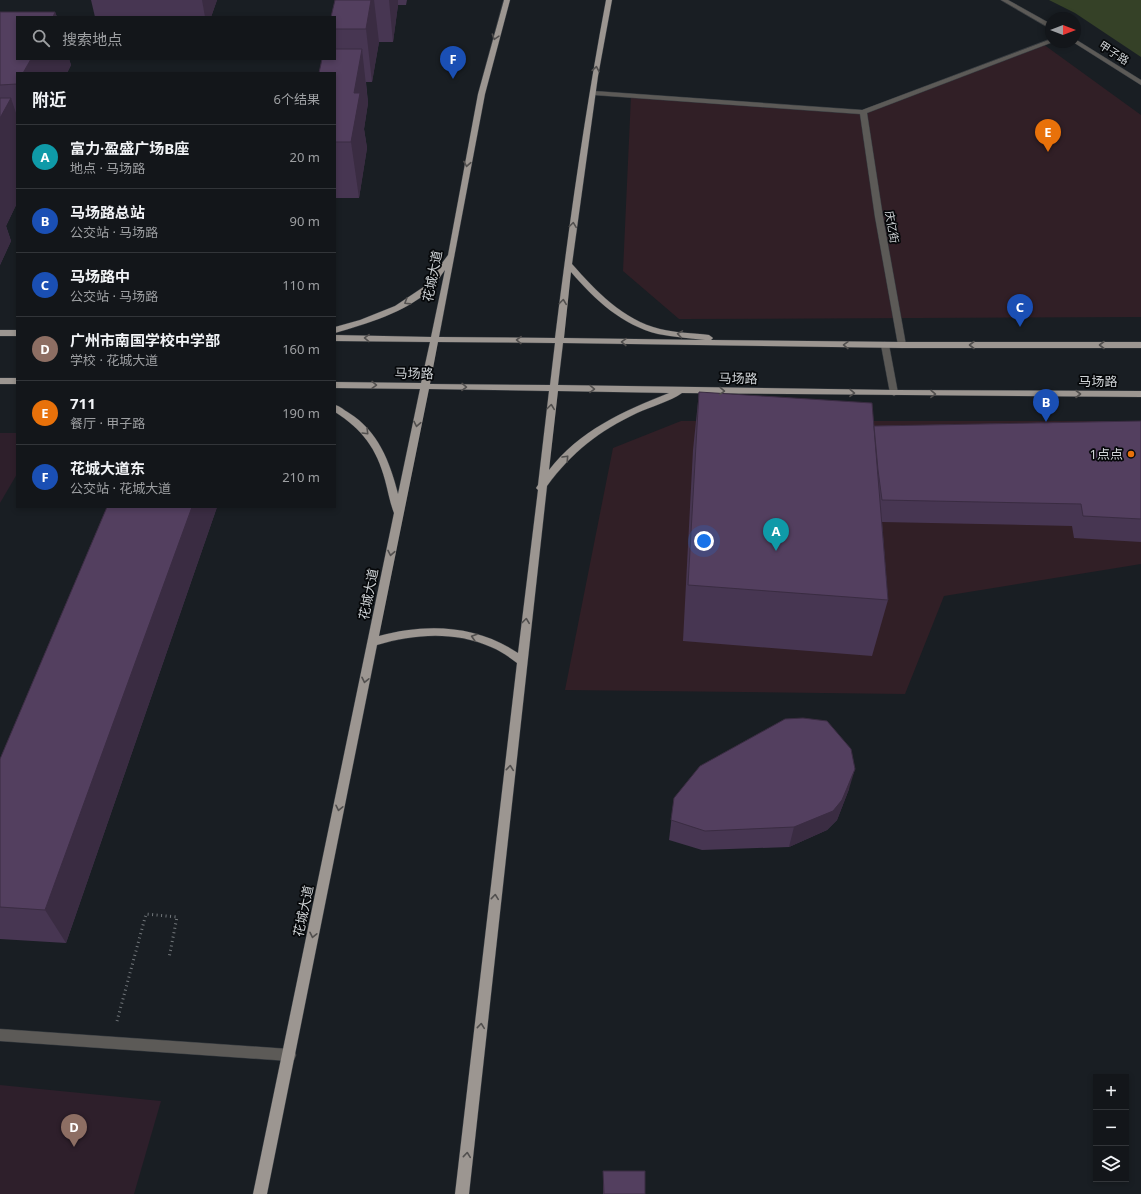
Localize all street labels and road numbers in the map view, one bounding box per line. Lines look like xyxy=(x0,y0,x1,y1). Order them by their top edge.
street label: 甲子路 xyxy=(1096,37,1132,68)
street label: 庆亿街 xyxy=(882,209,903,244)
street label: 花城大道 xyxy=(418,249,446,303)
street label: 马场路 xyxy=(394,364,434,382)
street label: 马场路 xyxy=(718,369,758,387)
street label: 马场路 xyxy=(1078,372,1118,390)
street label: 花城大道 xyxy=(354,567,382,621)
street label: 花城大道 xyxy=(289,884,317,938)

